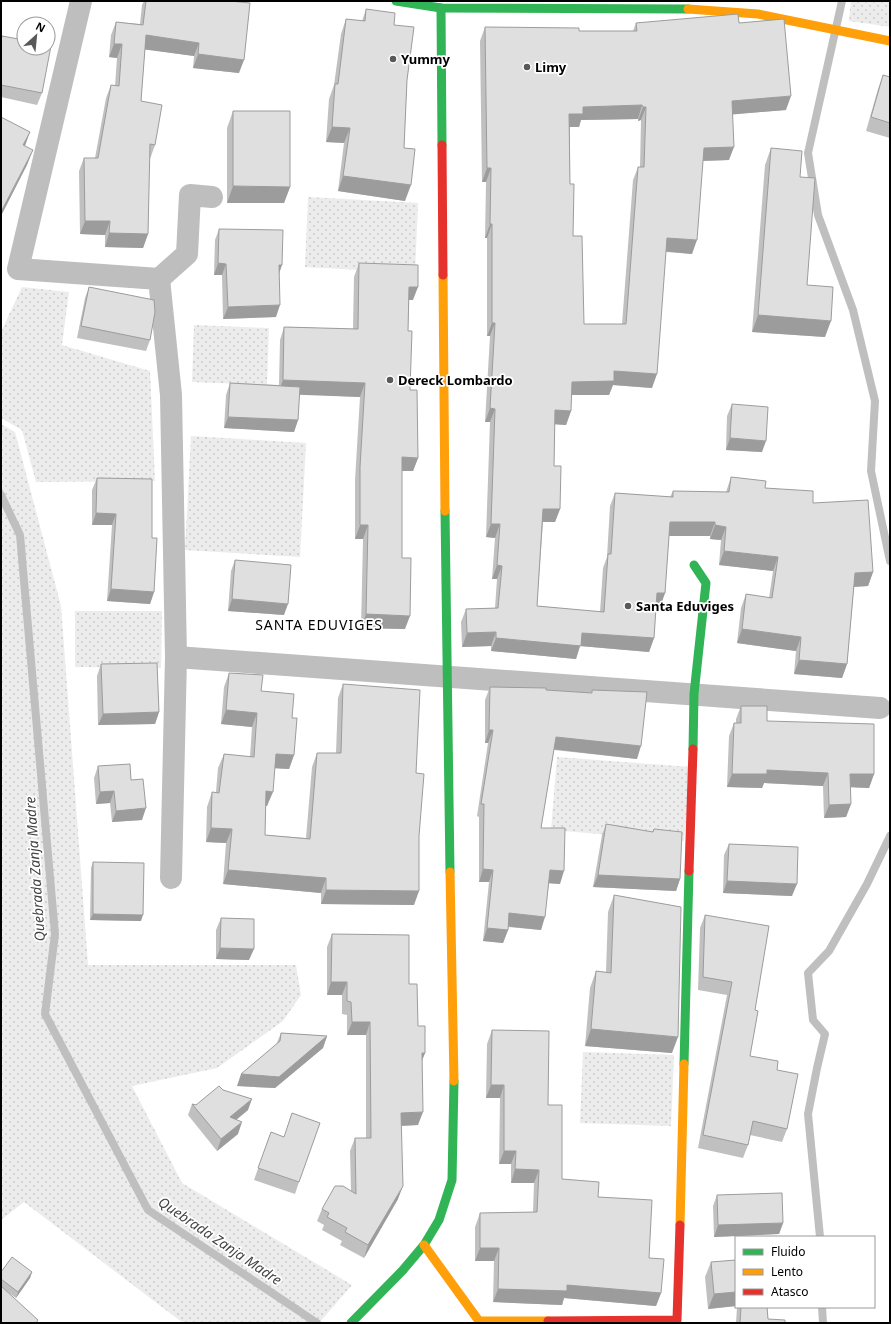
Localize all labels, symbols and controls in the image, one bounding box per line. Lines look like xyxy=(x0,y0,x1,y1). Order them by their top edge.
north arrow xyxy=(16,16,56,56)
text: N xyxy=(33,18,48,35)
place label: Yummy xyxy=(401,50,451,68)
marker: Yummy xyxy=(388,54,398,64)
place label: Limy xyxy=(535,58,567,76)
marker: Limy xyxy=(522,62,532,72)
place label: Dereck Lombardo xyxy=(398,371,513,389)
marker: Dereck Lombardo xyxy=(385,375,395,385)
place label: Santa Eduviges xyxy=(636,597,734,615)
marker: Santa Eduviges xyxy=(623,601,633,611)
district label: SANTA EDUVIGES xyxy=(255,615,383,634)
water label: Quebrada Zanja Madre xyxy=(20,796,49,942)
water label: Quebrada Zanja Madre xyxy=(155,1192,286,1289)
legend xyxy=(735,1236,875,1308)
text: Fluido xyxy=(771,1243,805,1260)
text: Lento xyxy=(771,1263,803,1280)
text: Atasco xyxy=(771,1283,809,1300)

